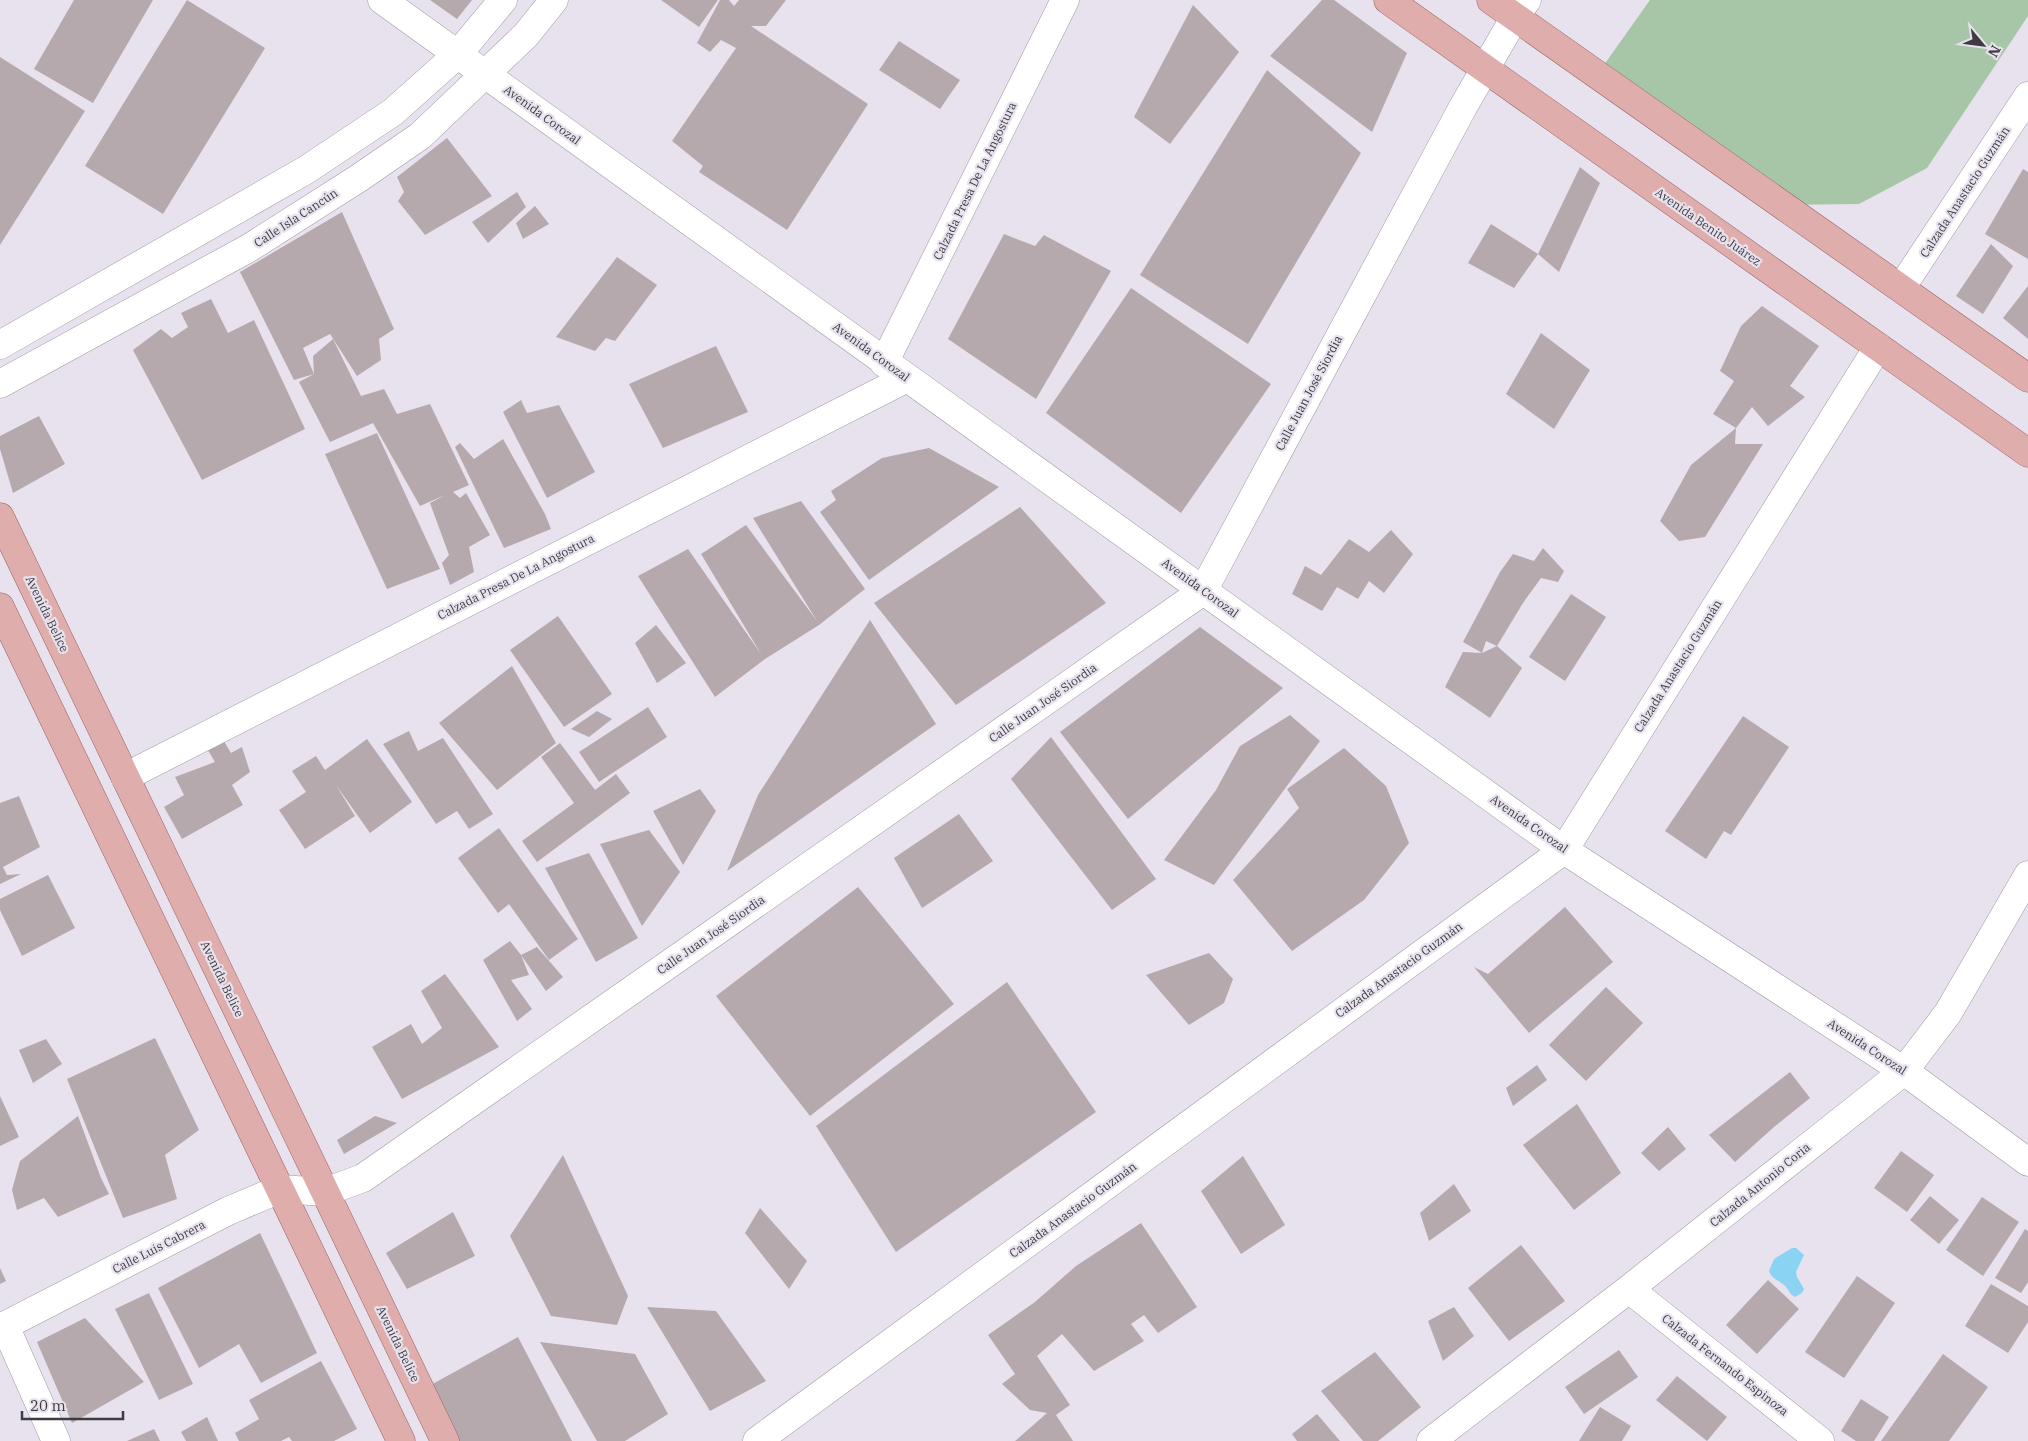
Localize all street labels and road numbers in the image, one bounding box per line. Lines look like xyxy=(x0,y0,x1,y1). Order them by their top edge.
street label: Avenida Corozal xyxy=(501,82,584,148)
street label: Calzada Presa De La Angostura xyxy=(930,99,1020,262)
street label: Calzada Anastacio Guzmán xyxy=(1916,123,2013,260)
street label: Avenida Benito Juárez xyxy=(1653,184,1764,269)
street label: Calle Isla Cancún xyxy=(251,185,341,250)
street label: Avenida Corozal xyxy=(830,319,913,385)
street label: Calle Juan José Siordia xyxy=(1272,332,1345,453)
street label: Calzada Presa De La Angostura xyxy=(435,530,597,623)
street label: Avenida Corozal xyxy=(1159,555,1242,621)
street label: Avenida Belice xyxy=(22,573,72,654)
street label: Calzada Anastacio Guzmán xyxy=(1631,596,1725,735)
street label: Calle Juan José Siordia xyxy=(986,659,1100,746)
street label: Avenida Corozal xyxy=(1488,791,1571,856)
street label: Calle Juan José Siordia xyxy=(654,891,768,978)
street label: Calzada Anastacio Guzmán xyxy=(1332,918,1465,1021)
street label: Avenida Belice xyxy=(197,938,247,1019)
street label: Avenida Corozal xyxy=(1825,1015,1910,1078)
street label: Calzada Antonio Coria xyxy=(1706,1139,1813,1230)
street label: Calzada Anastacio Guzmán xyxy=(1006,1158,1139,1261)
street label: Calle Luis Cabrera xyxy=(110,1216,208,1276)
street label: Avenida Belice xyxy=(373,1303,423,1384)
street label: Calzada Fernando Espinoza xyxy=(1659,1311,1792,1419)

